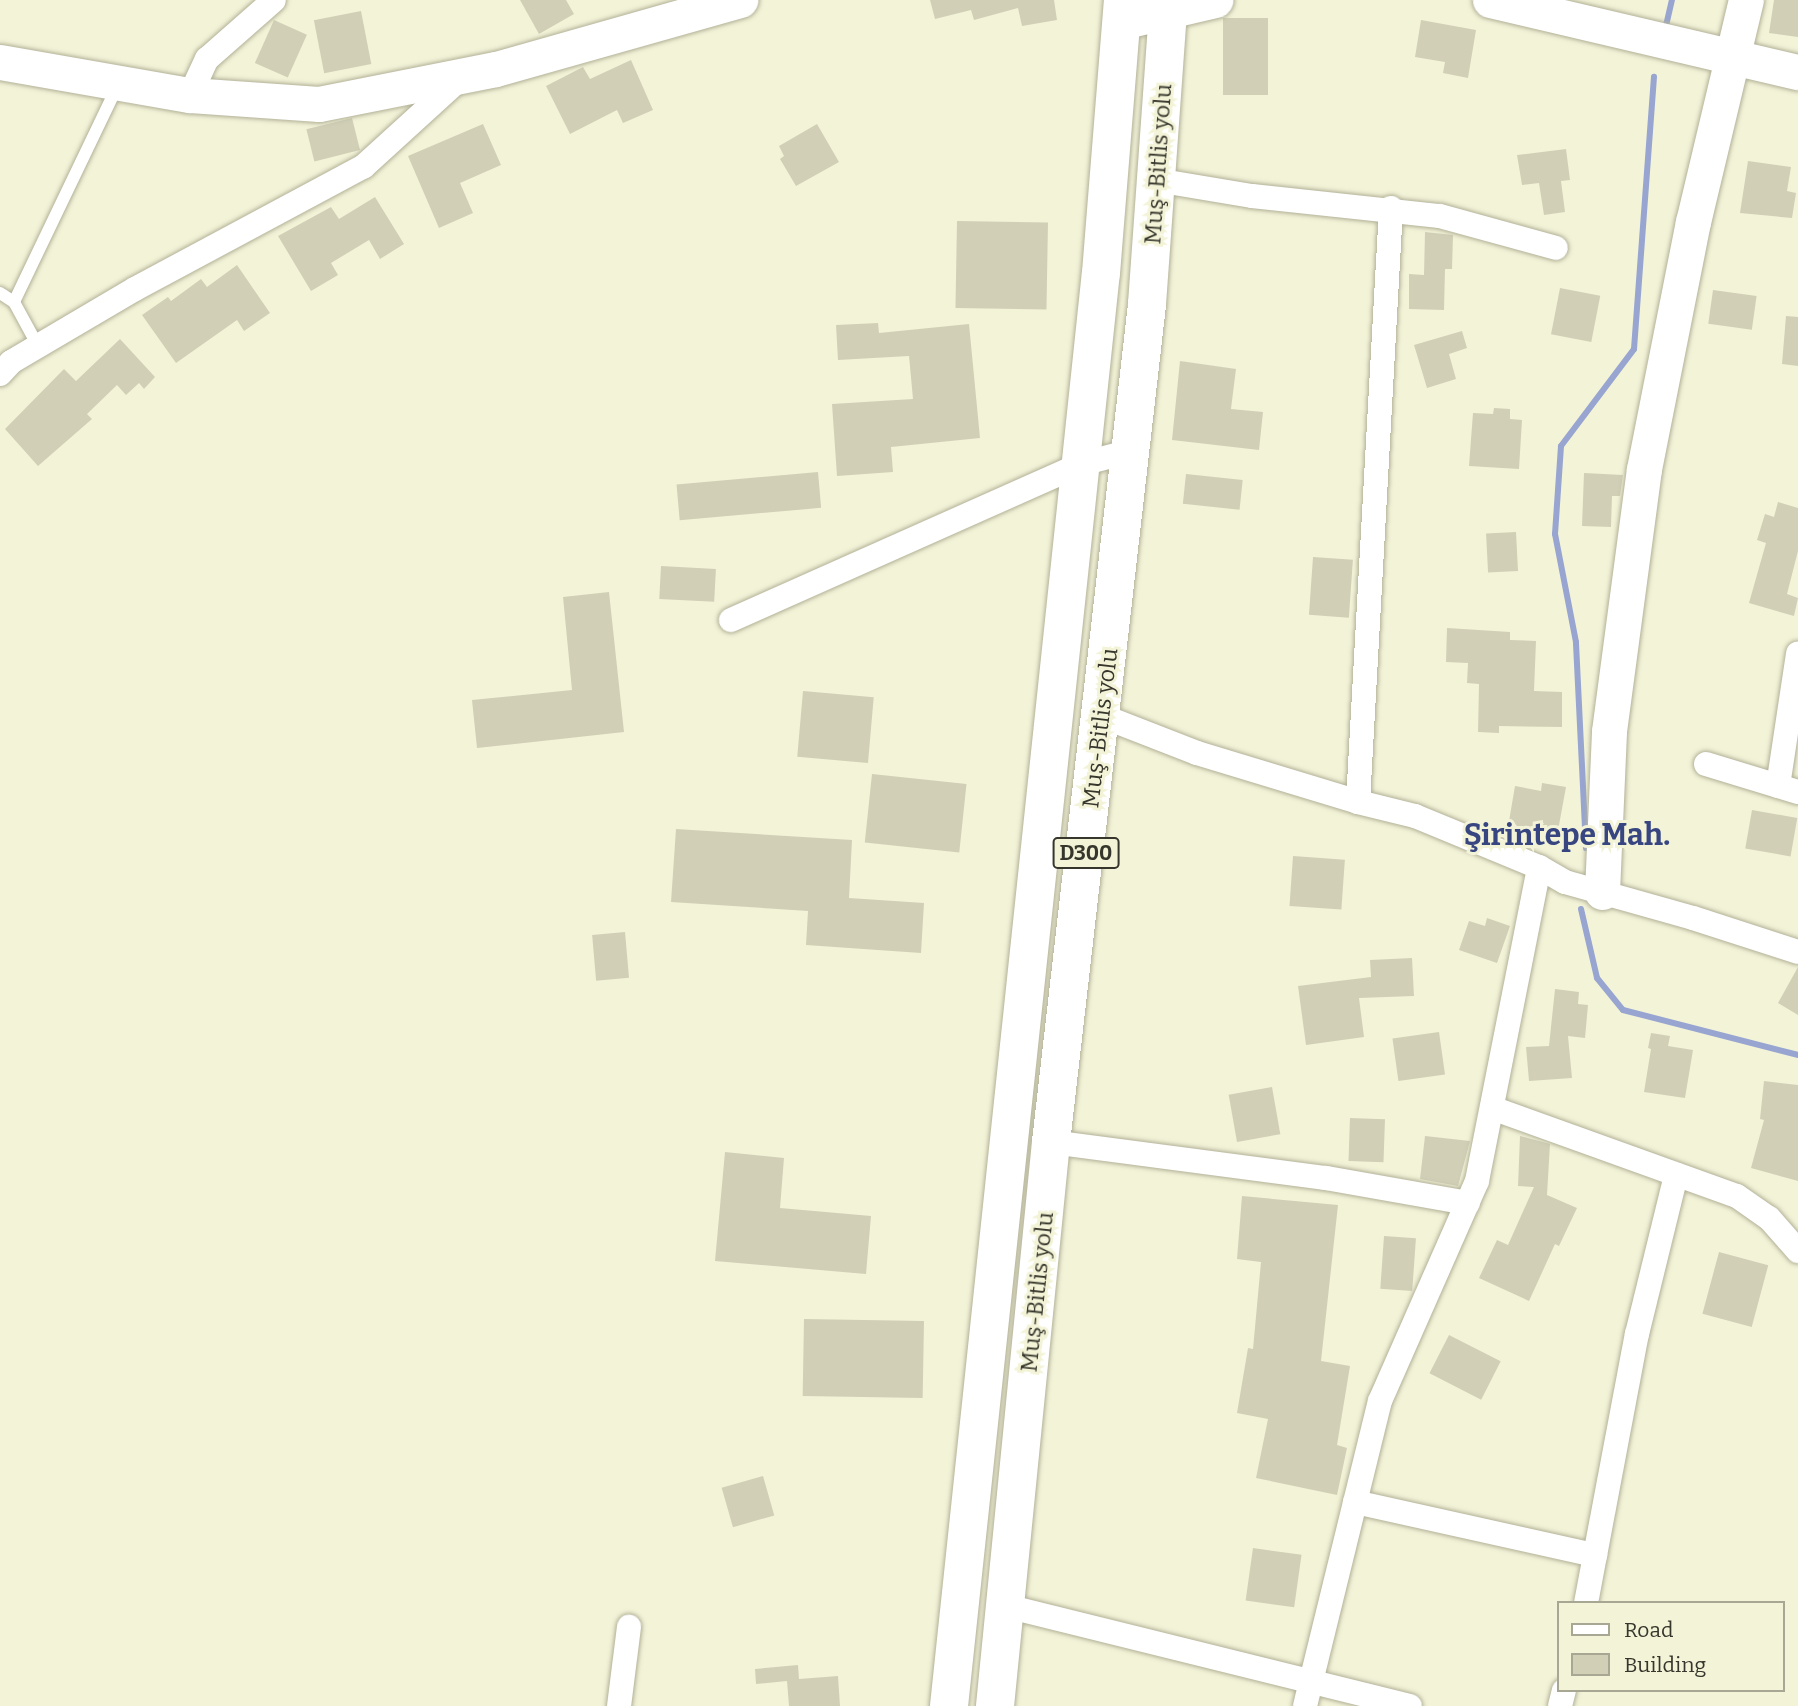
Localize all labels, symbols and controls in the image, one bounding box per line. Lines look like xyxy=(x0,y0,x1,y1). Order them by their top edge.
street label: Muş-Bitlis yolu xyxy=(1139,83,1177,245)
street label: Muş-Bitlis yolu xyxy=(1077,647,1123,809)
district label: Şirintepe Mah. xyxy=(1464,817,1670,853)
road number: D300 xyxy=(1051,836,1121,870)
street label: Muş-Bitlis yolu xyxy=(1015,1211,1059,1373)
legend xyxy=(1556,1601,1784,1692)
text: Road xyxy=(1624,1617,1673,1643)
text: Building xyxy=(1624,1652,1706,1678)

